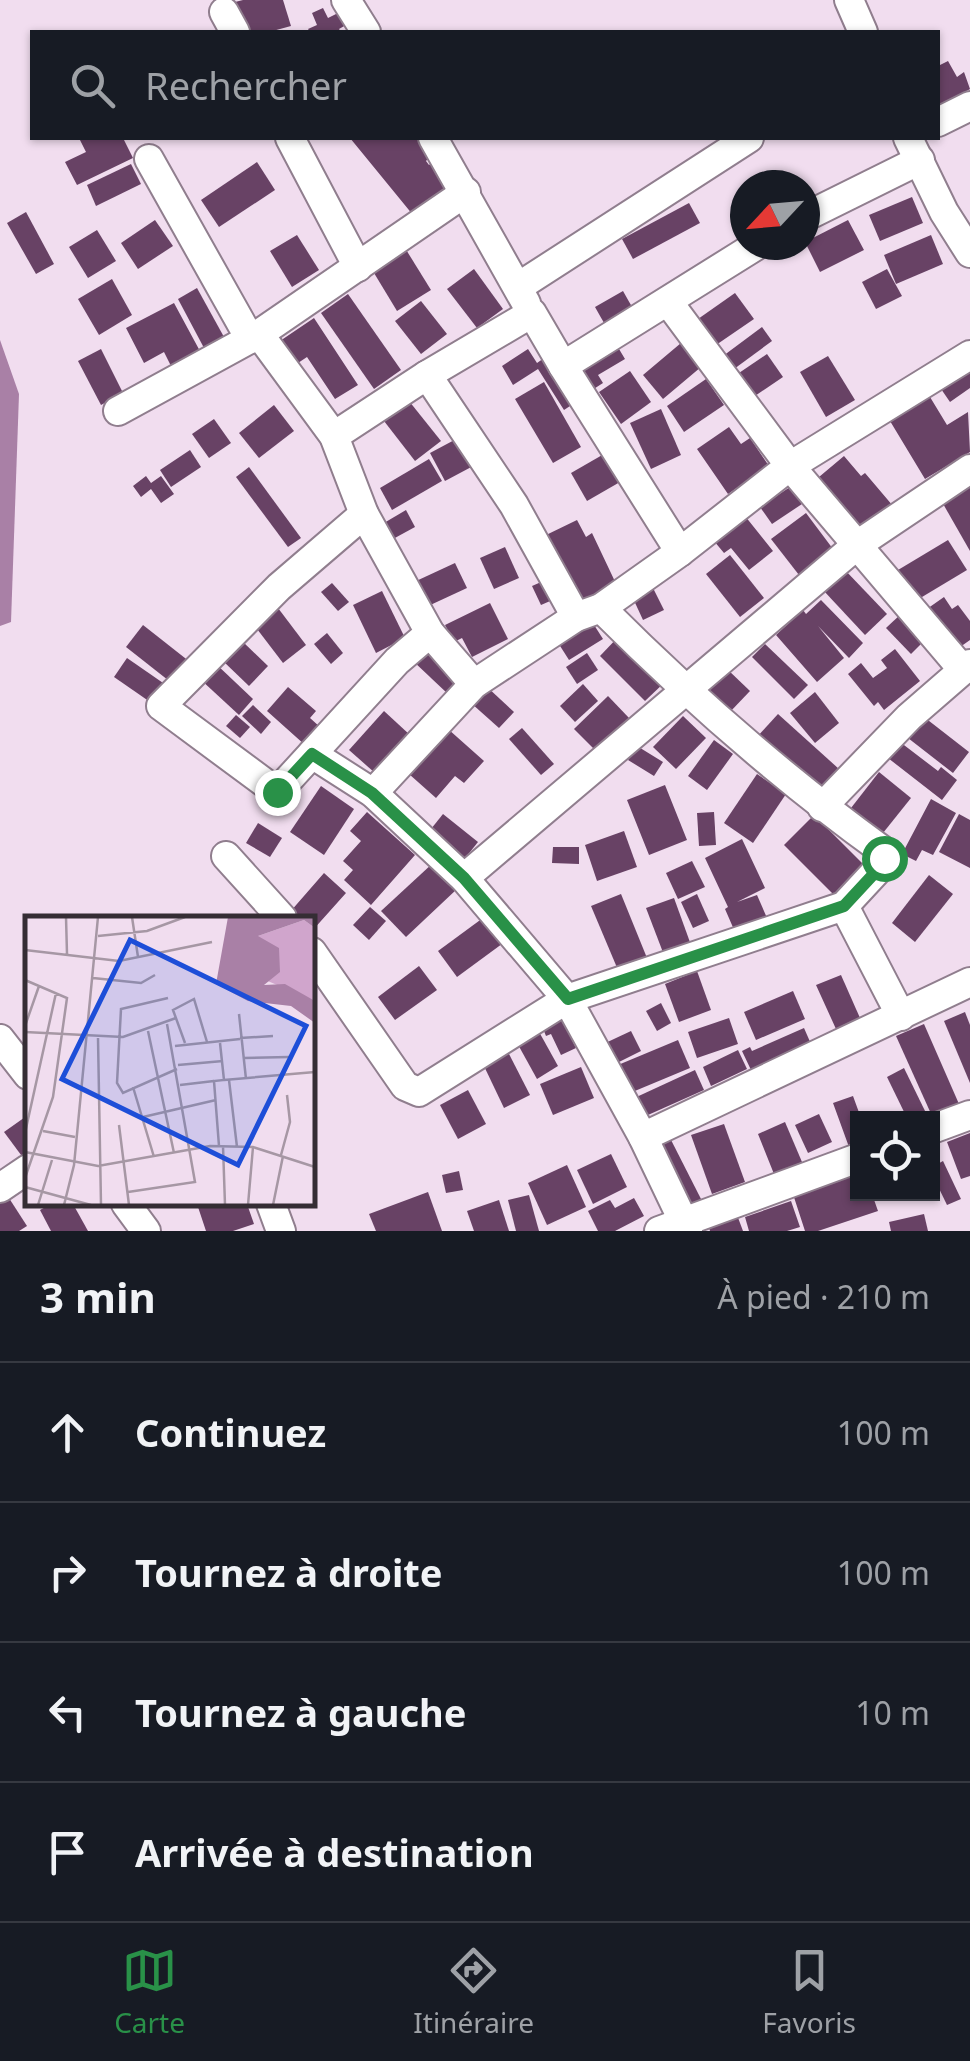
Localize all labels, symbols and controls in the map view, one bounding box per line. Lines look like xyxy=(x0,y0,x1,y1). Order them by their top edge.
search box xyxy=(30,30,940,140)
icon: search xyxy=(65,58,120,113)
text: Rechercher xyxy=(145,59,347,111)
north arrow xyxy=(730,170,820,260)
route end xyxy=(255,770,301,816)
route start xyxy=(862,836,908,882)
inset map xyxy=(25,916,315,1206)
map controls xyxy=(850,1111,940,1201)
button: locate xyxy=(850,1111,940,1201)
text: 3 min xyxy=(40,1268,156,1325)
text: À pied · 210 m xyxy=(717,1275,930,1318)
icon: ahead xyxy=(40,1405,95,1460)
text: Continuez xyxy=(135,1406,326,1458)
text: 100 m xyxy=(837,1411,930,1454)
icon: right xyxy=(40,1545,95,1600)
text: Tournez à droite xyxy=(135,1546,443,1598)
text: 100 m xyxy=(837,1551,930,1594)
icon: left xyxy=(40,1685,95,1740)
text: Tournez à gauche xyxy=(135,1686,466,1738)
text: 10 m xyxy=(855,1691,930,1734)
icon: arrive xyxy=(40,1825,95,1880)
text: Arrivée à destination xyxy=(135,1826,534,1878)
tab: Carte xyxy=(114,1943,185,2041)
tab: Itinéraire xyxy=(413,1943,534,2041)
tab: Favoris xyxy=(762,1943,856,2041)

